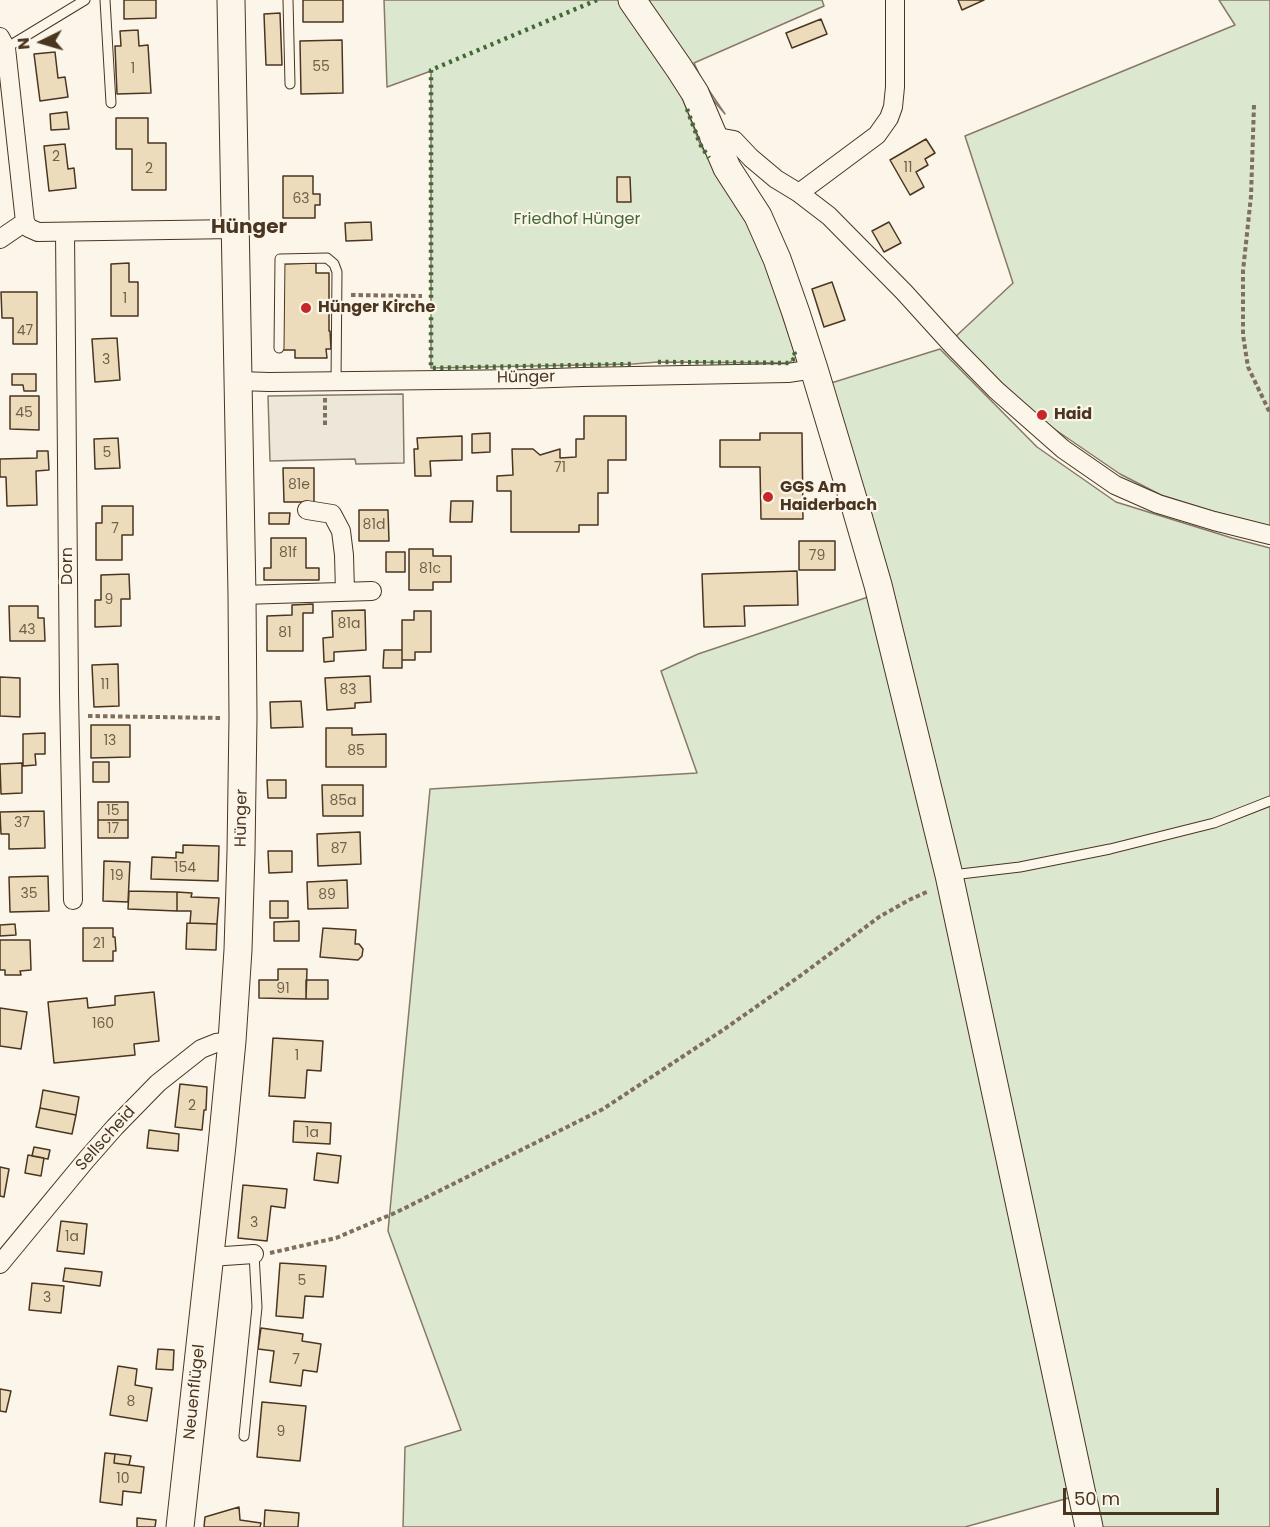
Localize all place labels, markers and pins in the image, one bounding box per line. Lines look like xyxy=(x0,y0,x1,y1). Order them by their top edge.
place label: Hünger Kirche xyxy=(318,298,435,318)
marker: Hünger Kirche xyxy=(299,301,313,315)
place label: Haid xyxy=(1054,405,1092,425)
marker: Haid xyxy=(1035,408,1049,422)
place label: GGS Am Haiderbach xyxy=(780,478,877,516)
marker: GGS Am Haiderbach xyxy=(761,490,775,504)

